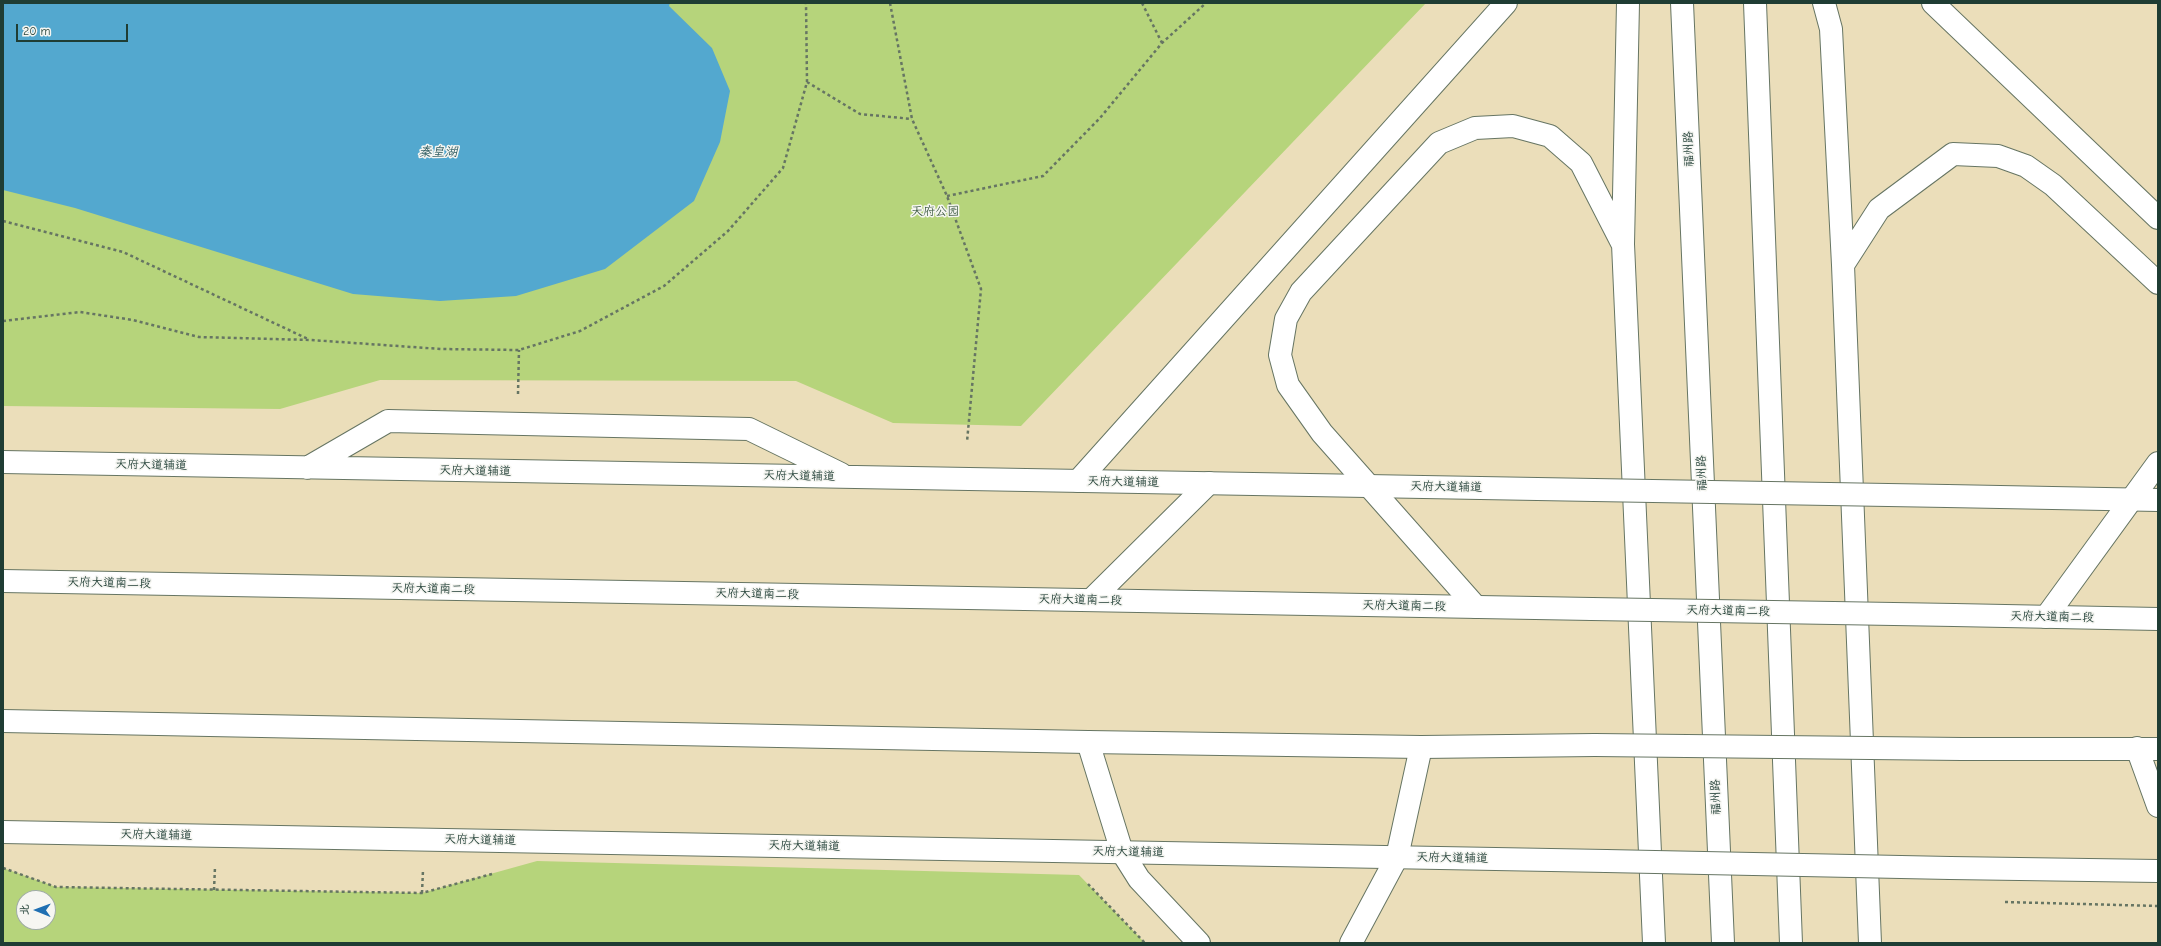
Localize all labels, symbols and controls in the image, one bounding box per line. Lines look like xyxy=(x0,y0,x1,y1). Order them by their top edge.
scale bar xyxy=(18,16,130,42)
text: 20 m xyxy=(23,24,51,38)
street label: 福州路 xyxy=(1681,131,1697,167)
water label: 秦皇湖 xyxy=(419,144,457,160)
park label: 天府公园 xyxy=(911,205,959,219)
street label: 福州路 xyxy=(1694,455,1710,491)
street label: 天府大道辅道 xyxy=(115,457,187,473)
street label: 天府大道辅道 xyxy=(439,463,511,479)
street label: 天府大道辅道 xyxy=(763,468,835,484)
street label: 天府大道辅道 xyxy=(1087,474,1159,490)
street label: 天府大道辅道 xyxy=(1410,479,1482,495)
street label: 天府大道南二段 xyxy=(67,575,151,591)
street label: 天府大道南二段 xyxy=(391,581,475,597)
street label: 天府大道南二段 xyxy=(715,586,799,602)
street label: 天府大道南二段 xyxy=(1038,592,1122,608)
street label: 天府大道南二段 xyxy=(1362,598,1446,614)
street label: 天府大道南二段 xyxy=(1686,603,1770,619)
street label: 天府大道南二段 xyxy=(2010,609,2094,625)
street label: 福州路 xyxy=(1708,779,1724,815)
street label: 天府大道辅道 xyxy=(120,827,192,843)
street label: 天府大道辅道 xyxy=(444,832,516,848)
street label: 天府大道辅道 xyxy=(768,838,840,854)
street label: 天府大道辅道 xyxy=(1092,844,1164,860)
street label: 天府大道辅道 xyxy=(1416,850,1488,866)
north arrow xyxy=(16,890,56,930)
text: 北 xyxy=(18,904,31,915)

